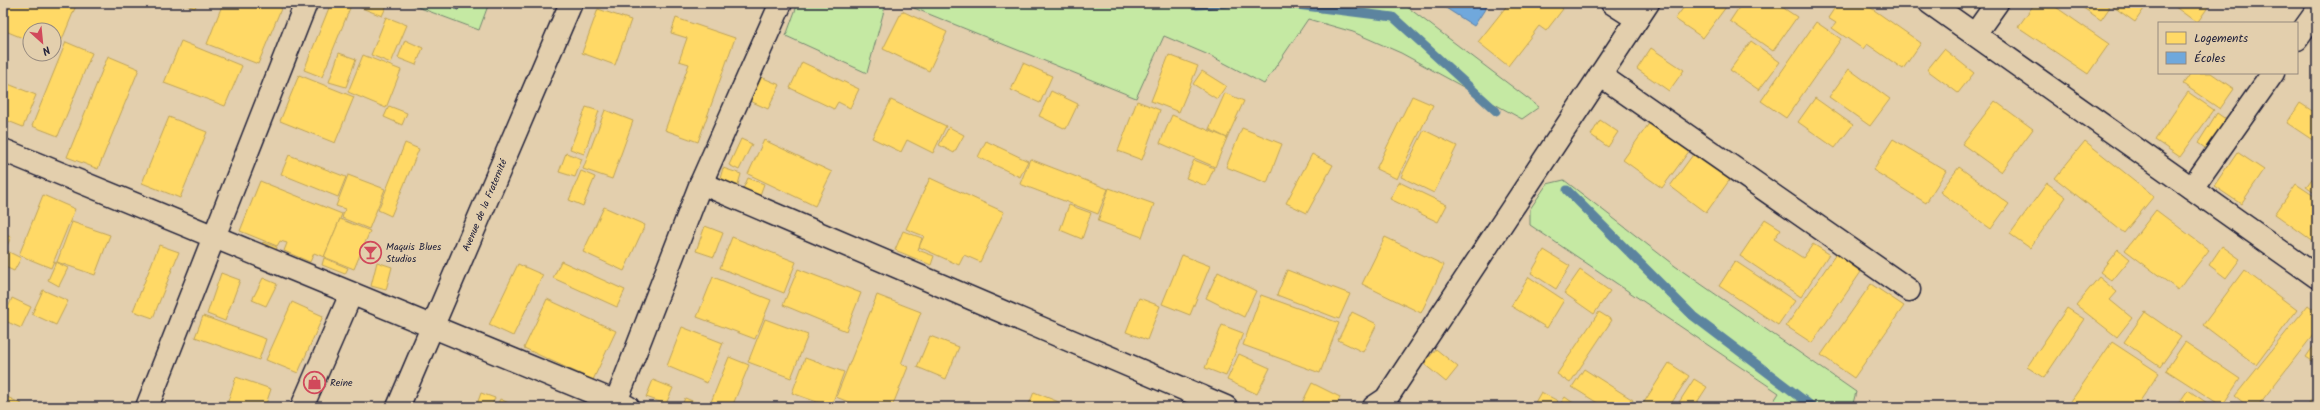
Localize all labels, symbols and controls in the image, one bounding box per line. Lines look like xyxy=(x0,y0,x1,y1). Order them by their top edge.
north arrow xyxy=(22,22,62,62)
legend xyxy=(2158,22,2298,74)
text: Logements xyxy=(2194,29,2248,48)
text: N xyxy=(39,40,53,60)
text: Écoles xyxy=(2194,49,2225,68)
street label: Avenue de la Fraternité xyxy=(458,156,512,254)
bar icon: Maquis Blues Studios xyxy=(358,239,384,265)
place label: Maquis Blues Studios xyxy=(386,239,442,267)
shop icon: Reine xyxy=(302,369,328,395)
place label: Reine xyxy=(330,375,353,391)

